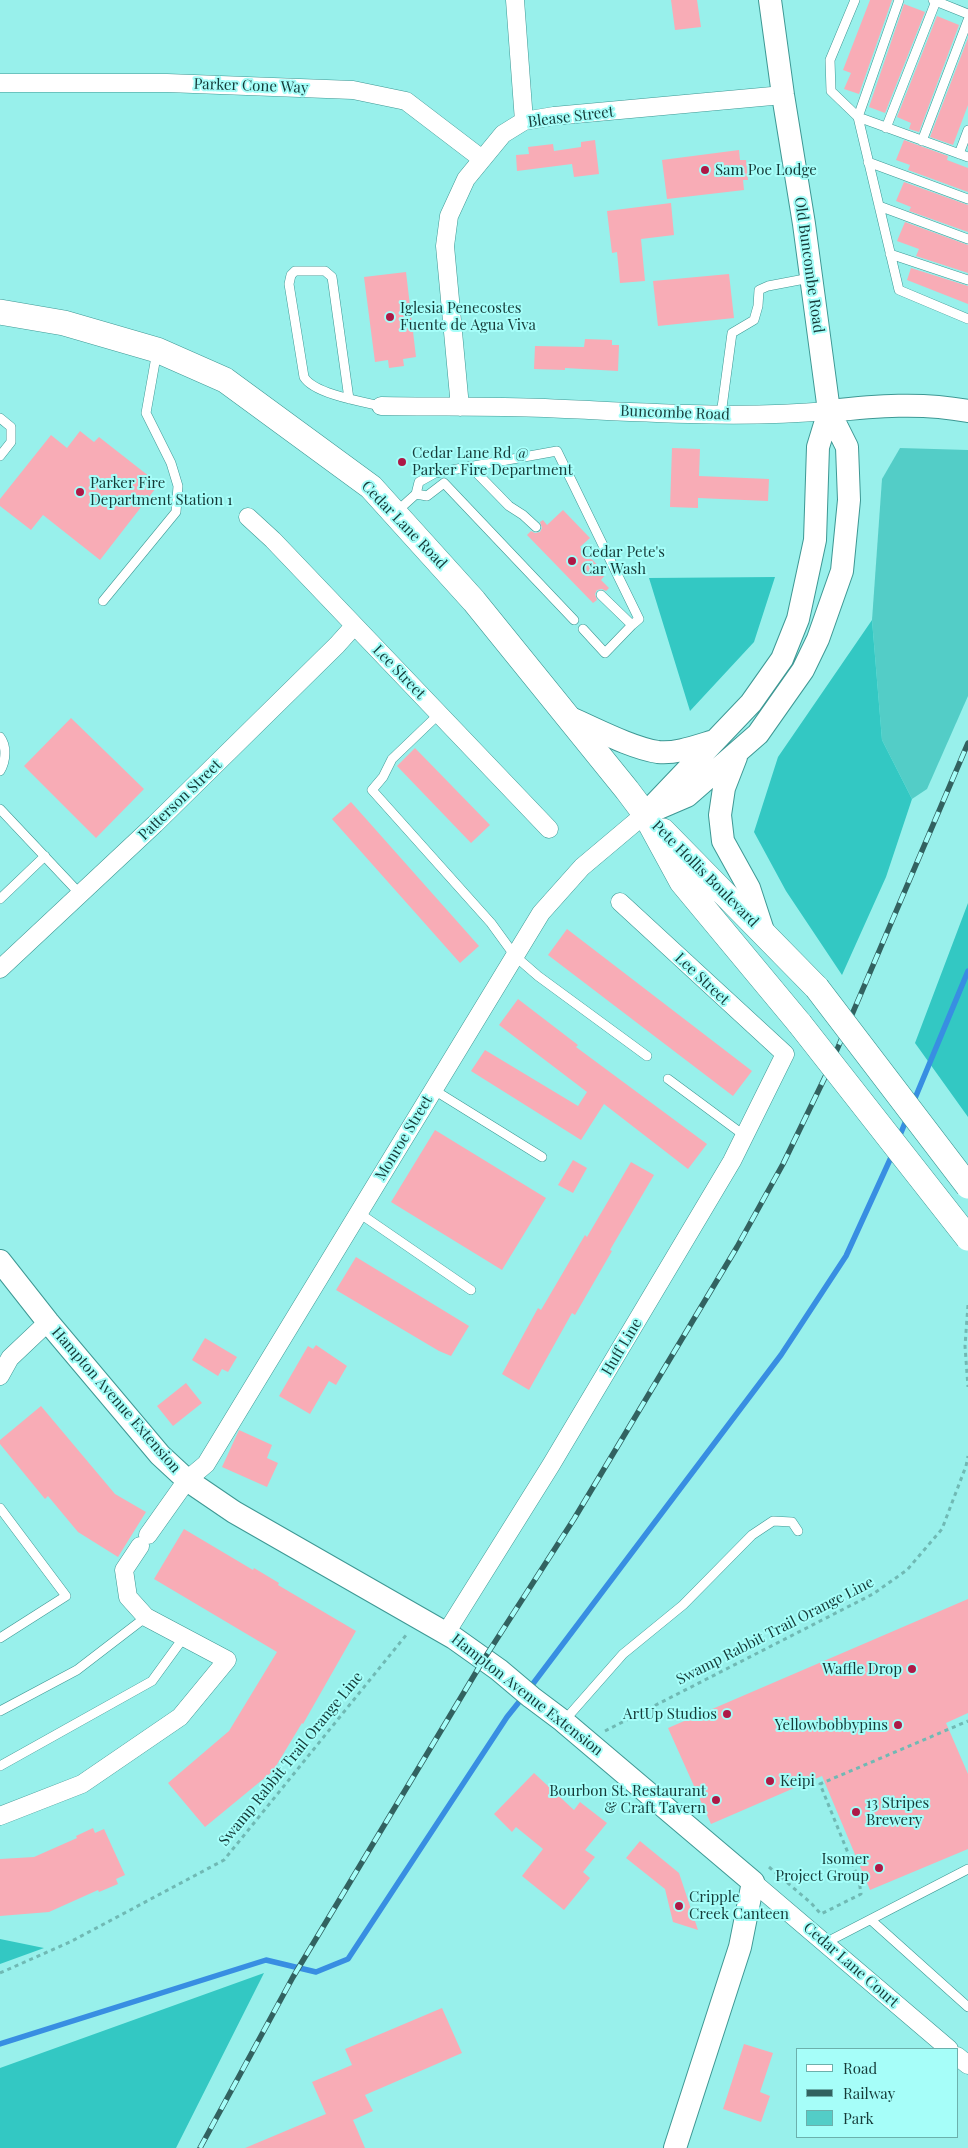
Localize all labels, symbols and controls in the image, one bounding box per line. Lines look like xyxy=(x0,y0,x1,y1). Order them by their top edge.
street label: Parker Cone Way xyxy=(193,75,309,97)
street label: Blease Street xyxy=(527,103,615,131)
place label: Sam Poe Lodge xyxy=(715,161,817,179)
marker: Sam Poe Lodge xyxy=(699,164,711,176)
street label: Old Buncombe Road xyxy=(791,196,827,334)
place label: Iglesia Penecostes Fuente de Agua Viva xyxy=(400,299,536,334)
marker: Iglesia Penecostes Fuente de Agua Viva xyxy=(384,311,396,323)
street label: Buncombe Road xyxy=(620,402,730,424)
place label: Cedar Lane Rd @ Parker Fire Department xyxy=(412,444,573,479)
marker: Cedar Lane Rd @ Parker Fire Department xyxy=(396,456,408,468)
place label: Parker Fire Department Station 1 xyxy=(90,474,233,509)
street label: Cedar Lane Road xyxy=(358,477,450,573)
marker: Parker Fire Department Station 1 xyxy=(74,486,86,498)
place label: Cedar Pete's Car Wash xyxy=(582,543,665,578)
marker: Cedar Pete's Car Wash xyxy=(566,555,578,567)
street label: Lee Street xyxy=(369,641,429,703)
street label: Patterson Street xyxy=(135,756,225,844)
street label: Pete Hollis Boulevard xyxy=(648,817,762,931)
street label: Lee Street xyxy=(671,949,733,1009)
street label: Monroe Street xyxy=(372,1092,436,1184)
street label: Huff Line xyxy=(598,1315,646,1379)
street label: Hampton Avenue Extension xyxy=(48,1323,184,1477)
street label: Swamp Rabbit Trail Orange Line xyxy=(673,1573,877,1689)
street label: Hampton Avenue Extension xyxy=(448,1630,606,1760)
place label: Waffle Drop xyxy=(822,1660,902,1678)
marker: Waffle Drop xyxy=(906,1663,918,1675)
street label: Swamp Rabbit Trail Orange Line xyxy=(215,1668,367,1850)
place label: ArtUp Studios xyxy=(623,1705,717,1723)
marker: ArtUp Studios xyxy=(721,1708,733,1720)
place label: Yellowbobbypins xyxy=(775,1716,888,1734)
marker: Yellowbobbypins xyxy=(892,1719,904,1731)
place label: Keipi xyxy=(780,1772,815,1790)
marker: Keipi xyxy=(764,1775,776,1787)
place label: Bourbon St. Restaurant & Craft Tavern xyxy=(549,1782,706,1817)
marker: Bourbon St. Restaurant & Craft Tavern xyxy=(710,1794,722,1806)
place label: 13 Stripes Brewery xyxy=(866,1794,929,1829)
marker: 13 Stripes Brewery xyxy=(850,1806,862,1818)
place label: Isomer Project Group xyxy=(775,1850,869,1885)
marker: Isomer Project Group xyxy=(873,1862,885,1874)
place label: Cripple Creek Canteen xyxy=(689,1888,789,1923)
marker: Cripple Creek Canteen xyxy=(673,1900,685,1912)
street label: Cedar Lane Court xyxy=(800,1919,902,2011)
legend xyxy=(796,2048,958,2138)
text: Road xyxy=(843,2058,877,2078)
text: Railway xyxy=(843,2083,895,2103)
text: Park xyxy=(843,2108,874,2128)

